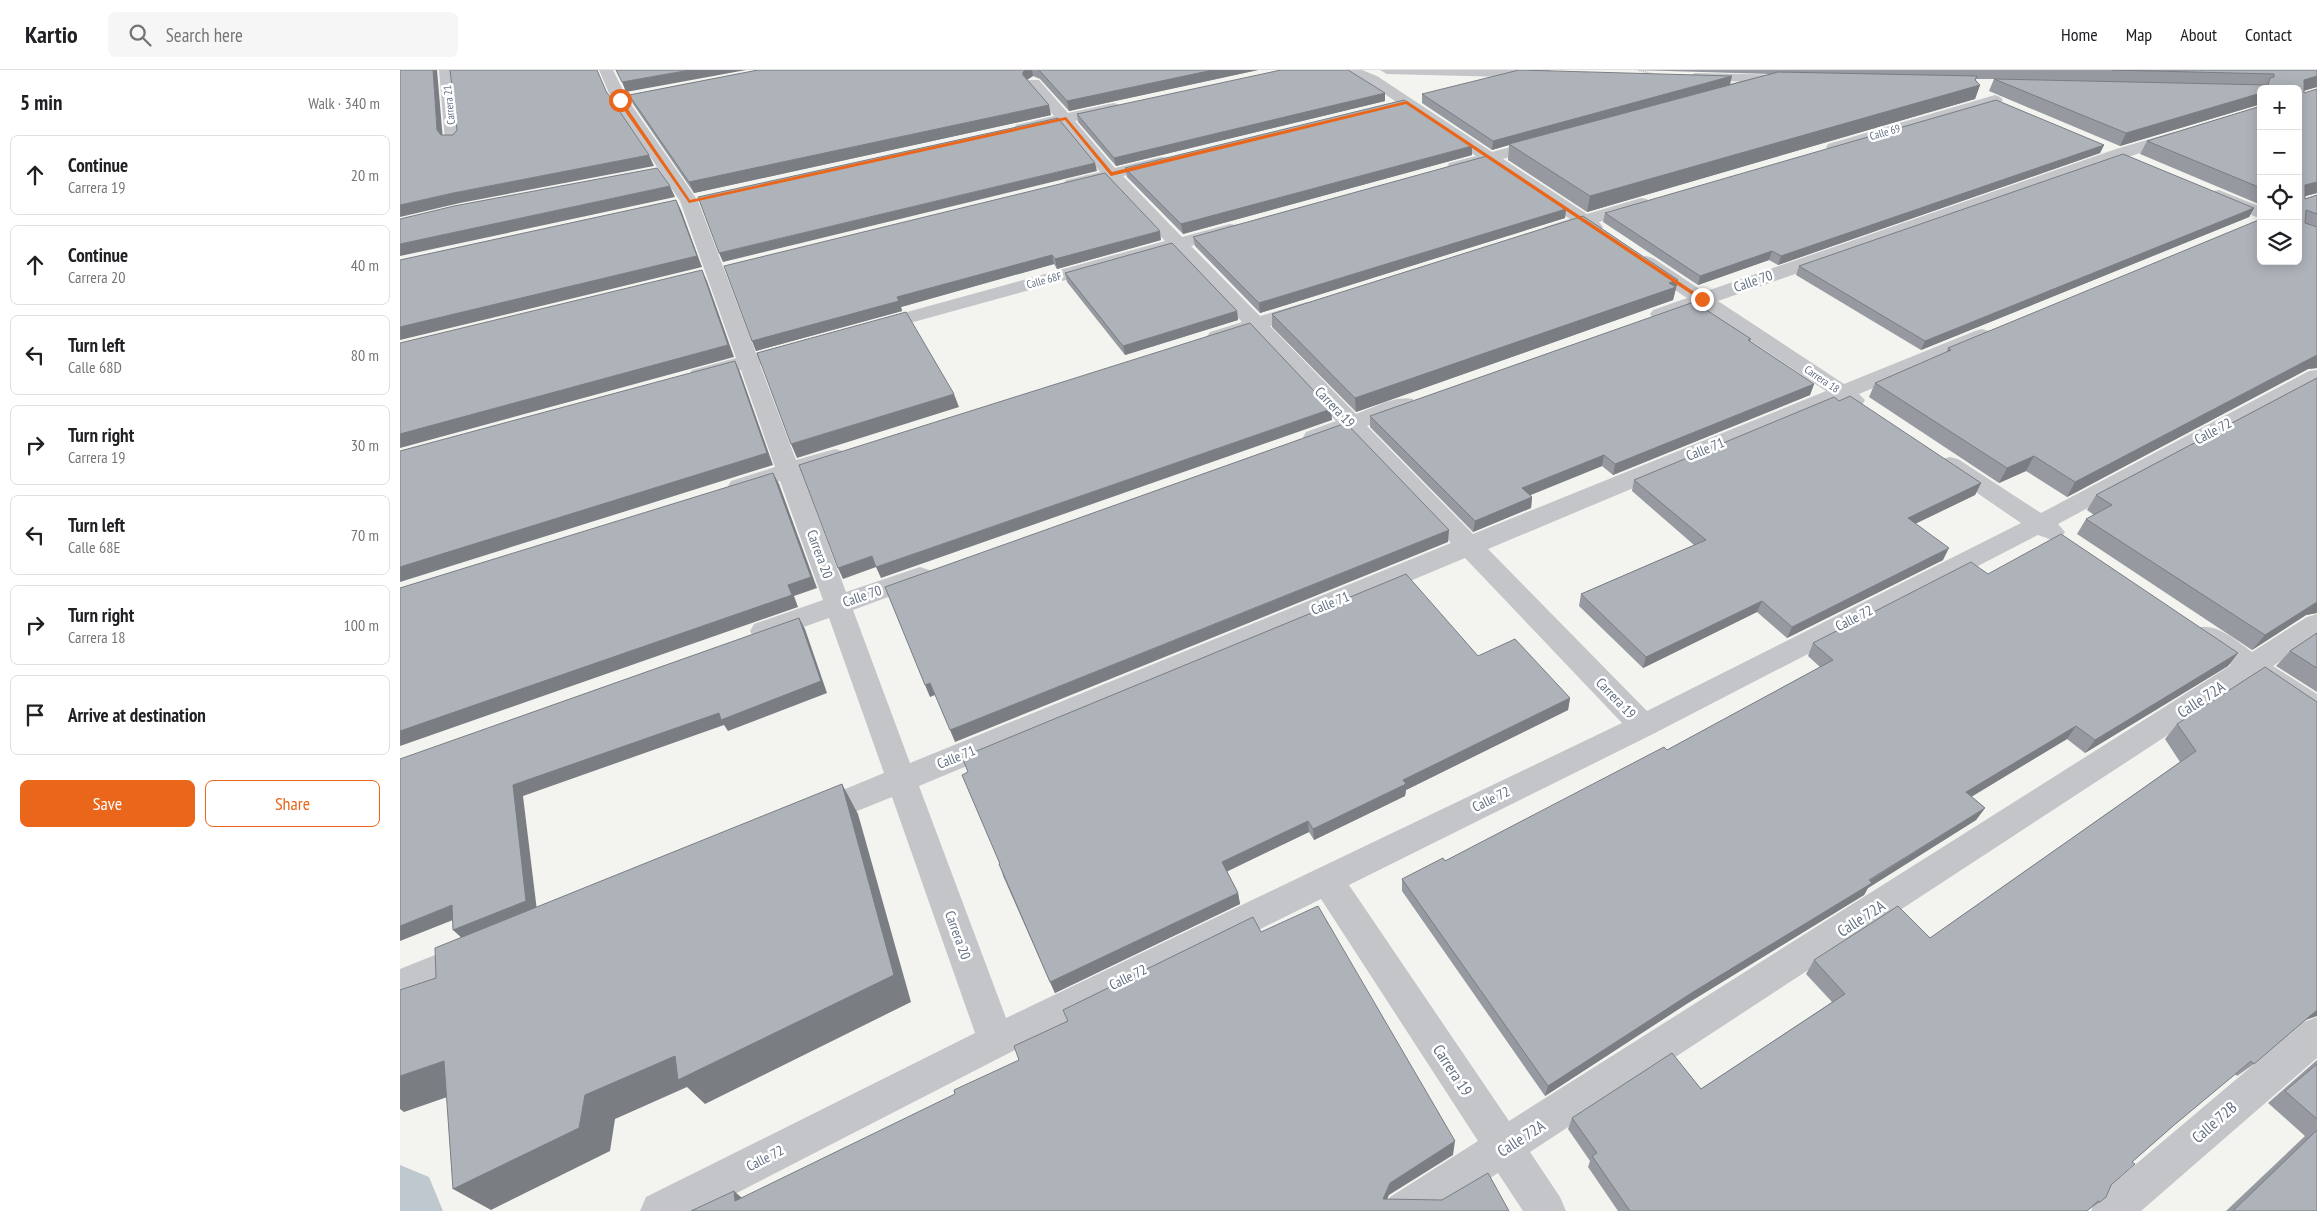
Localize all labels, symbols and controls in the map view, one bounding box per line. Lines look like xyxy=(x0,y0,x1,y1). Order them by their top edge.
search box xyxy=(108,12,458,57)
text: Kartio xyxy=(25,19,78,50)
icon: search xyxy=(126,21,154,49)
text: Search here xyxy=(166,23,243,47)
text: Home xyxy=(2061,23,2098,46)
text: Map xyxy=(2126,23,2152,46)
text: About xyxy=(2180,23,2217,46)
text: Contact xyxy=(2245,23,2292,46)
street label: Carrera 21 xyxy=(440,85,458,125)
map controls xyxy=(2257,85,2302,265)
button: + xyxy=(2257,85,2302,130)
text: 5 min xyxy=(20,89,62,116)
route start xyxy=(609,89,632,112)
text: Walk · 340 m xyxy=(308,93,380,113)
street label: Calle 69 xyxy=(1868,121,1902,143)
button: − xyxy=(2257,130,2302,175)
text: Continue xyxy=(68,153,128,177)
icon: ahead xyxy=(21,161,49,189)
text: 20 m xyxy=(351,165,379,185)
button: locate xyxy=(2257,175,2302,220)
text: Carrera 19 xyxy=(68,177,125,197)
button: layers xyxy=(2257,220,2302,265)
text: Continue xyxy=(68,243,128,267)
icon: ahead xyxy=(21,251,49,279)
text: 40 m xyxy=(351,255,379,275)
street label: Calle 70 xyxy=(1731,266,1775,296)
text: Carrera 20 xyxy=(68,267,125,287)
street label: Calle 68F xyxy=(1025,268,1064,291)
route end xyxy=(1691,288,1714,311)
text: Turn left xyxy=(68,333,125,357)
icon: left xyxy=(21,341,49,369)
text: 80 m xyxy=(351,345,379,365)
text: Calle 68D xyxy=(68,357,122,377)
street label: Carrera 18 xyxy=(1802,362,1842,396)
street label: Carrera 19 xyxy=(1311,383,1359,431)
street label: Calle 72 xyxy=(2191,414,2235,448)
text: Turn right xyxy=(68,423,134,447)
icon: right xyxy=(21,431,49,459)
street label: Calle 71 xyxy=(1683,433,1727,465)
text: 30 m xyxy=(351,435,379,455)
text: Carrera 19 xyxy=(68,447,125,467)
text: Turn left xyxy=(68,513,125,537)
icon: left xyxy=(21,521,49,549)
text: 70 m xyxy=(351,525,379,545)
street label: Carrera 20 xyxy=(803,527,837,581)
text: Calle 68E xyxy=(68,537,120,557)
street label: Calle 70 xyxy=(840,581,884,611)
street label: Calle 71 xyxy=(1308,587,1352,619)
street label: Calle 72 xyxy=(1832,601,1876,635)
text: Turn right xyxy=(68,603,134,627)
icon: right xyxy=(21,611,49,639)
text: 100 m xyxy=(344,615,379,635)
text: Carrera 18 xyxy=(68,627,125,647)
street label: Carrera 19 xyxy=(1592,674,1640,722)
street label: Calle 72A xyxy=(2173,676,2229,722)
icon: arrive xyxy=(21,701,49,729)
text: Arrive at destination xyxy=(68,703,206,727)
street label: Calle 71 xyxy=(934,741,978,773)
button: Save xyxy=(20,780,195,827)
button: Share xyxy=(205,780,380,827)
street label: Calle 72 xyxy=(1469,782,1513,816)
street label: Calle 72A xyxy=(1833,895,1889,941)
street label: Carrera 20 xyxy=(941,908,975,962)
street label: Calle 72 xyxy=(1106,960,1150,994)
street label: Carrera 19 xyxy=(1429,1040,1477,1100)
street label: Calle 72B xyxy=(2187,1097,2241,1147)
street label: Calle 72A xyxy=(1493,1115,1549,1161)
street label: Calle 72 xyxy=(743,1141,787,1175)

